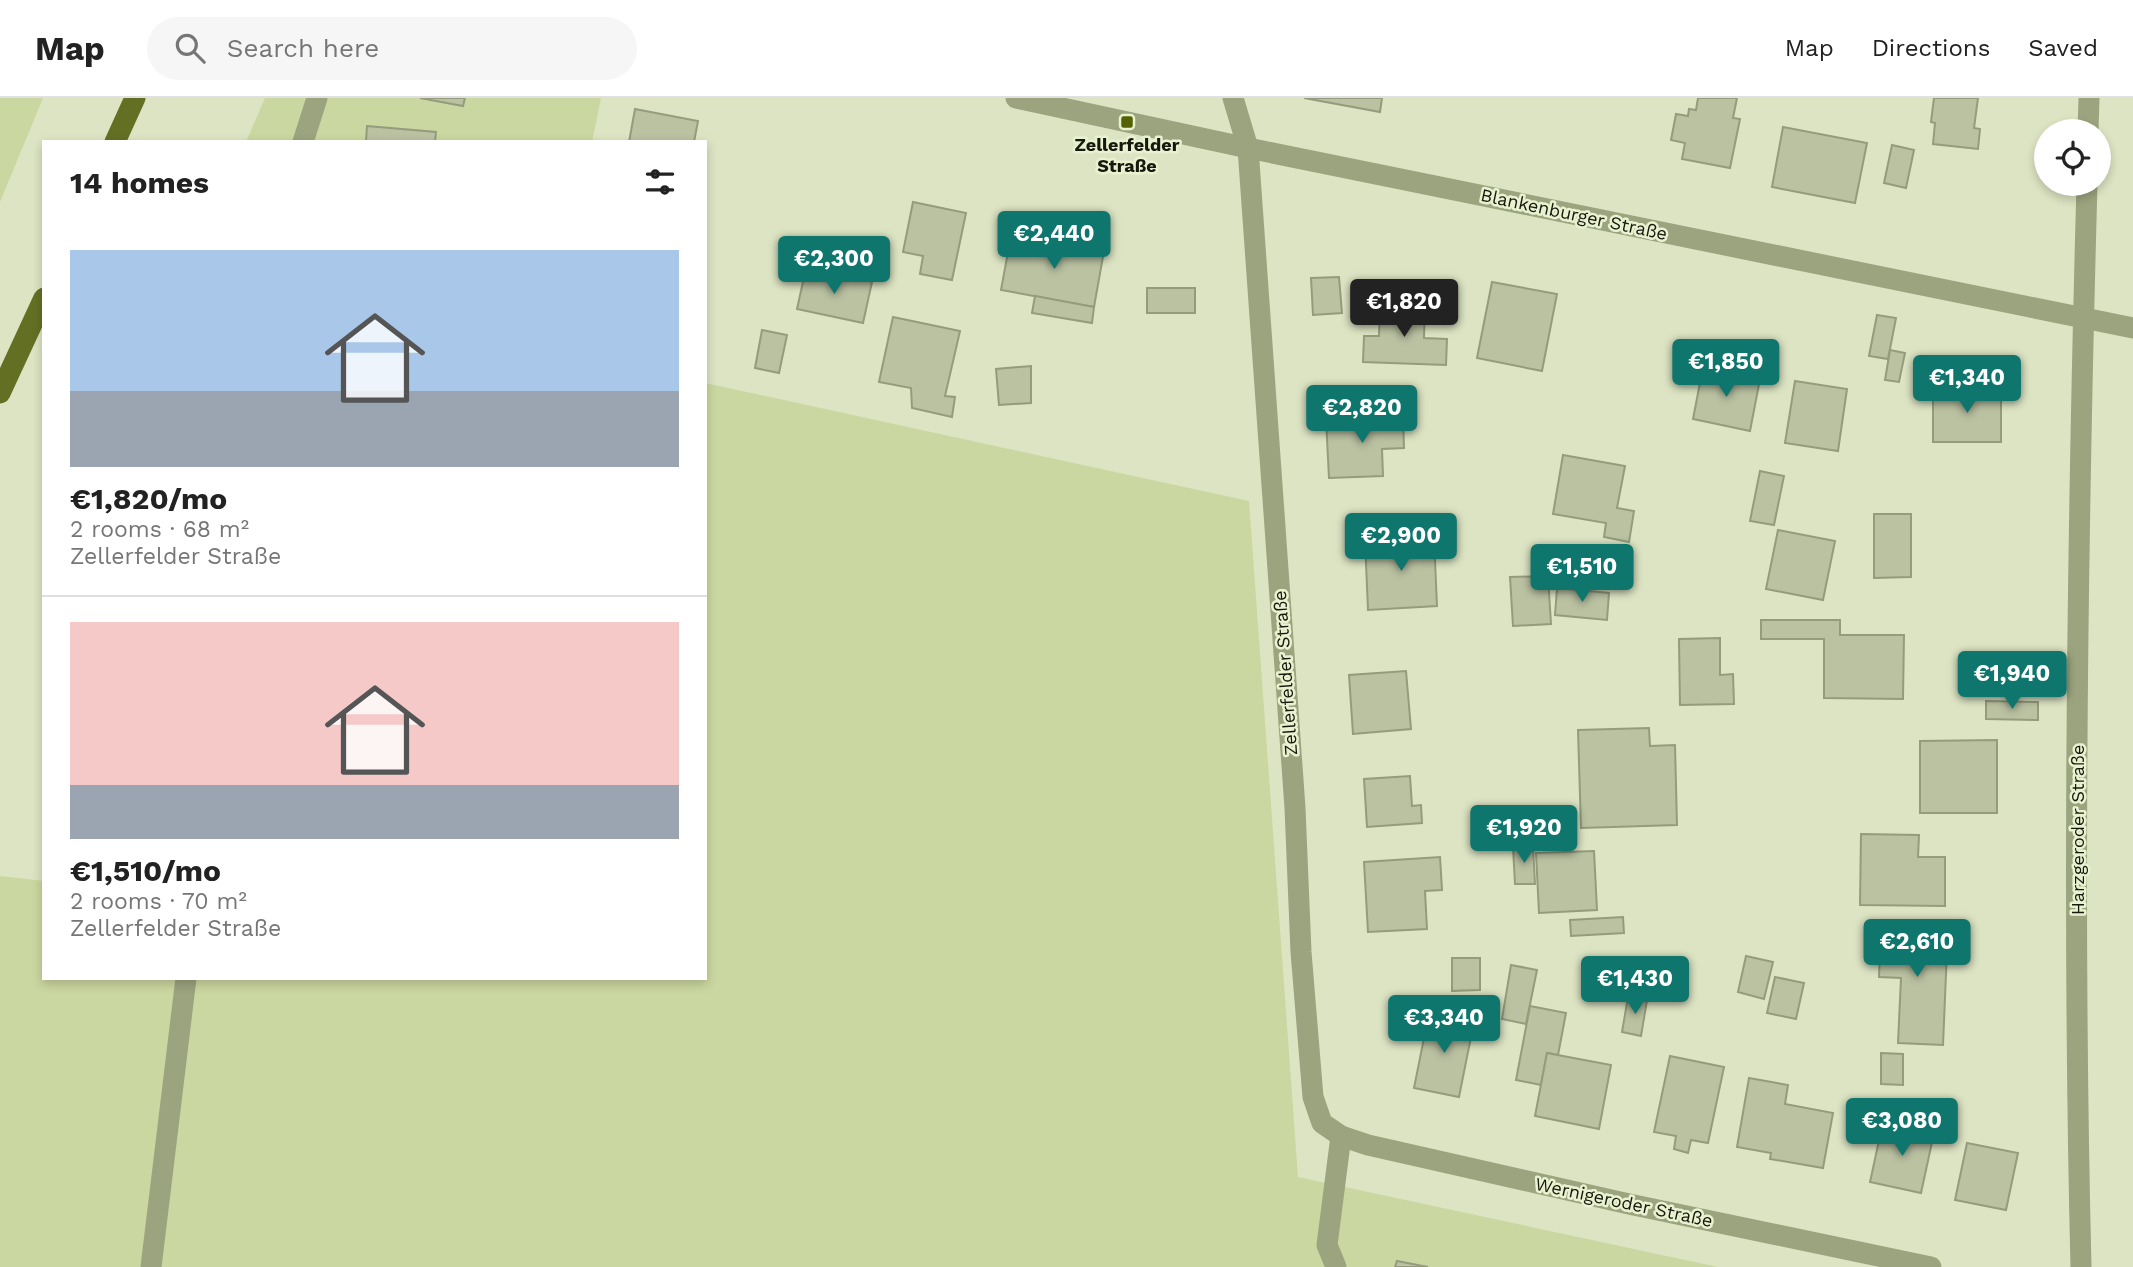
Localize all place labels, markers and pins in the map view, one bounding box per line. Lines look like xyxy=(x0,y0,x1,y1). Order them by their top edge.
marker: Zellerfelder Straße xyxy=(1119,114,1135,130)
place label: Zellerfelder Straße xyxy=(1075,134,1180,176)
pin: €2,440 xyxy=(997,212,1111,271)
pin: €2,300 xyxy=(777,236,891,296)
pin: €1,820 xyxy=(1347,280,1461,339)
pin: €1,850 xyxy=(1669,340,1783,399)
pin: €1,340 xyxy=(1910,356,2024,415)
pin: €2,820 xyxy=(1305,386,1419,445)
pin: €2,900 xyxy=(1344,514,1458,573)
pin: €1,510 xyxy=(1525,545,1639,604)
pin: €1,940 xyxy=(1955,652,2069,711)
pin: €1,920 xyxy=(1467,806,1581,865)
pin: €2,610 xyxy=(1860,920,1974,979)
pin: €1,430 xyxy=(1578,956,1692,1016)
pin: €3,340 xyxy=(1387,996,1501,1055)
pin: €3,080 xyxy=(1845,1098,1959,1158)

